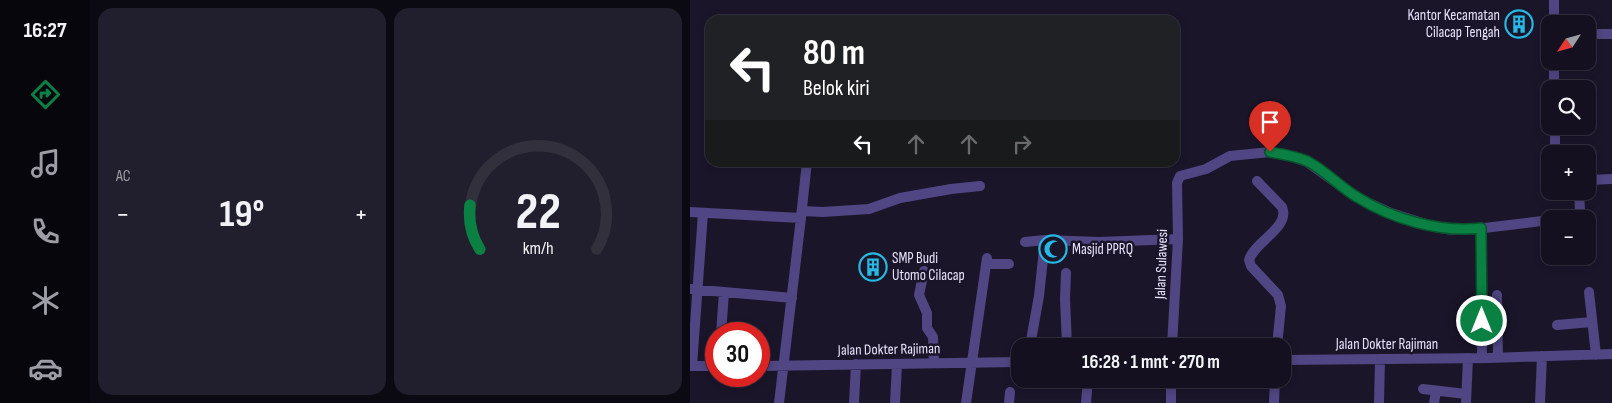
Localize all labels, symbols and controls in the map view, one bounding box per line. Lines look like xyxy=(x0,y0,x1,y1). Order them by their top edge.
place label: Kantor Kecamatan Cilacap Tengah xyxy=(1407,6,1500,42)
building icon: Kantor Kecamatan Cilacap Tengah xyxy=(1504,9,1534,39)
north arrow xyxy=(1541,15,1596,70)
map controls xyxy=(1541,15,1596,265)
text: 16:27 xyxy=(23,17,67,44)
text: 80 m xyxy=(803,32,865,75)
icon: left xyxy=(720,35,785,100)
text: Belok kiri xyxy=(803,75,870,102)
icon: directions xyxy=(28,77,63,112)
button: search xyxy=(1541,80,1596,135)
pin xyxy=(1249,101,1291,152)
icon: arrive xyxy=(1256,108,1284,136)
icon: left xyxy=(849,130,877,158)
icon: ahead xyxy=(902,130,930,158)
icon: ahead xyxy=(955,130,983,158)
icon: right xyxy=(1008,130,1036,158)
button: + xyxy=(1541,145,1596,200)
icon: music xyxy=(28,146,63,181)
text: AC xyxy=(116,167,130,186)
text: 22 xyxy=(515,181,561,244)
text: 19° xyxy=(220,192,264,237)
text: − xyxy=(116,198,130,231)
text: + xyxy=(354,198,368,231)
button: − xyxy=(1541,210,1596,265)
icon: phone xyxy=(28,214,63,249)
street label: Jalan Sulawesi xyxy=(1151,229,1172,300)
mosque icon: Masjid PPRQ xyxy=(1038,234,1068,264)
text: km/h xyxy=(523,238,553,259)
place label: Masjid PPRQ xyxy=(1072,240,1133,259)
place label: SMP Budi Utomo Cilacap xyxy=(892,249,965,285)
building icon: SMP Budi Utomo Cilacap xyxy=(858,252,888,282)
icon: climate xyxy=(28,283,63,318)
position arrow xyxy=(1455,294,1507,346)
speed limit sign: 30 xyxy=(705,322,770,387)
street label: Jalan Dokter Rajiman xyxy=(1335,335,1438,354)
street label: Jalan Dokter Rajiman xyxy=(837,339,940,360)
icon: car xyxy=(28,351,63,386)
text: 16:28 · 1 mnt · 270 m xyxy=(1082,351,1220,374)

